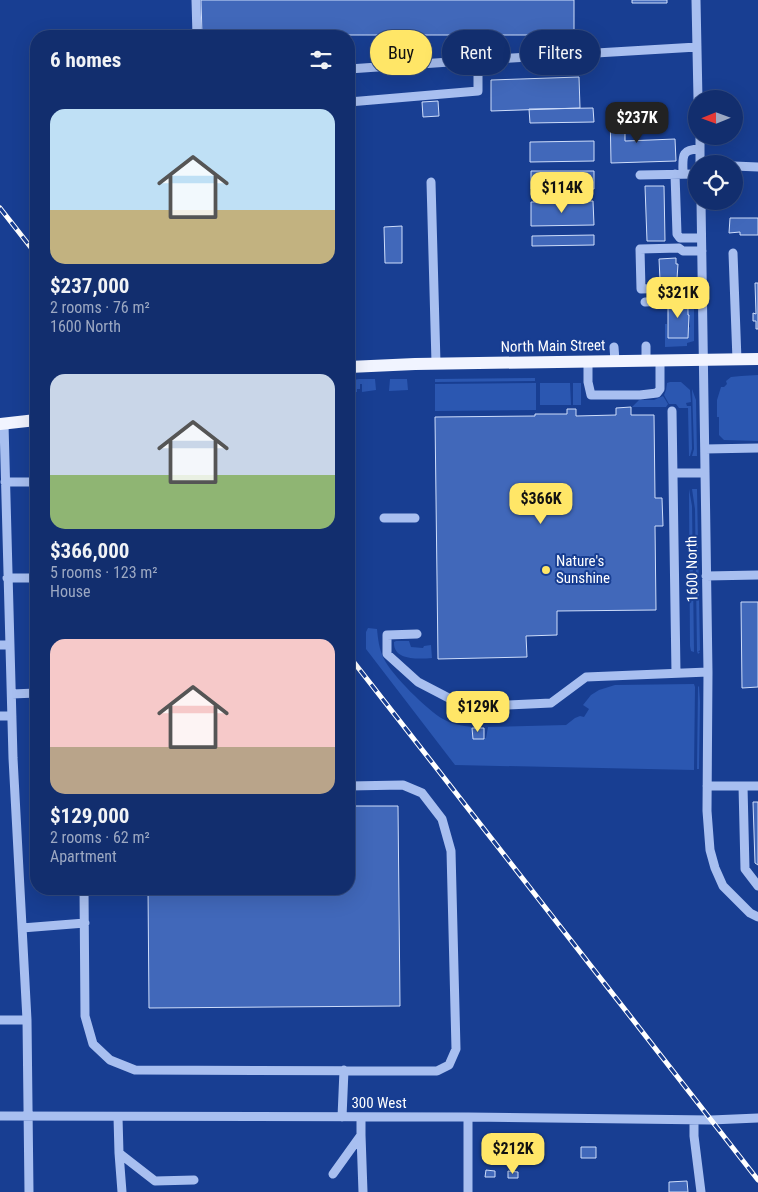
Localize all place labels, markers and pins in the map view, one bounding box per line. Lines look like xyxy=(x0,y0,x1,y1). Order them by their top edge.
pin: $237K xyxy=(602,102,672,144)
pin: $114K xyxy=(527,172,597,214)
pin: $321K xyxy=(643,276,713,319)
pin: $366K xyxy=(506,482,576,525)
place label: Nature's Sunshine xyxy=(556,552,610,587)
marker: Nature's Sunshine xyxy=(540,564,552,576)
pin: $129K xyxy=(443,690,513,733)
pin: $212K xyxy=(478,1132,548,1175)

